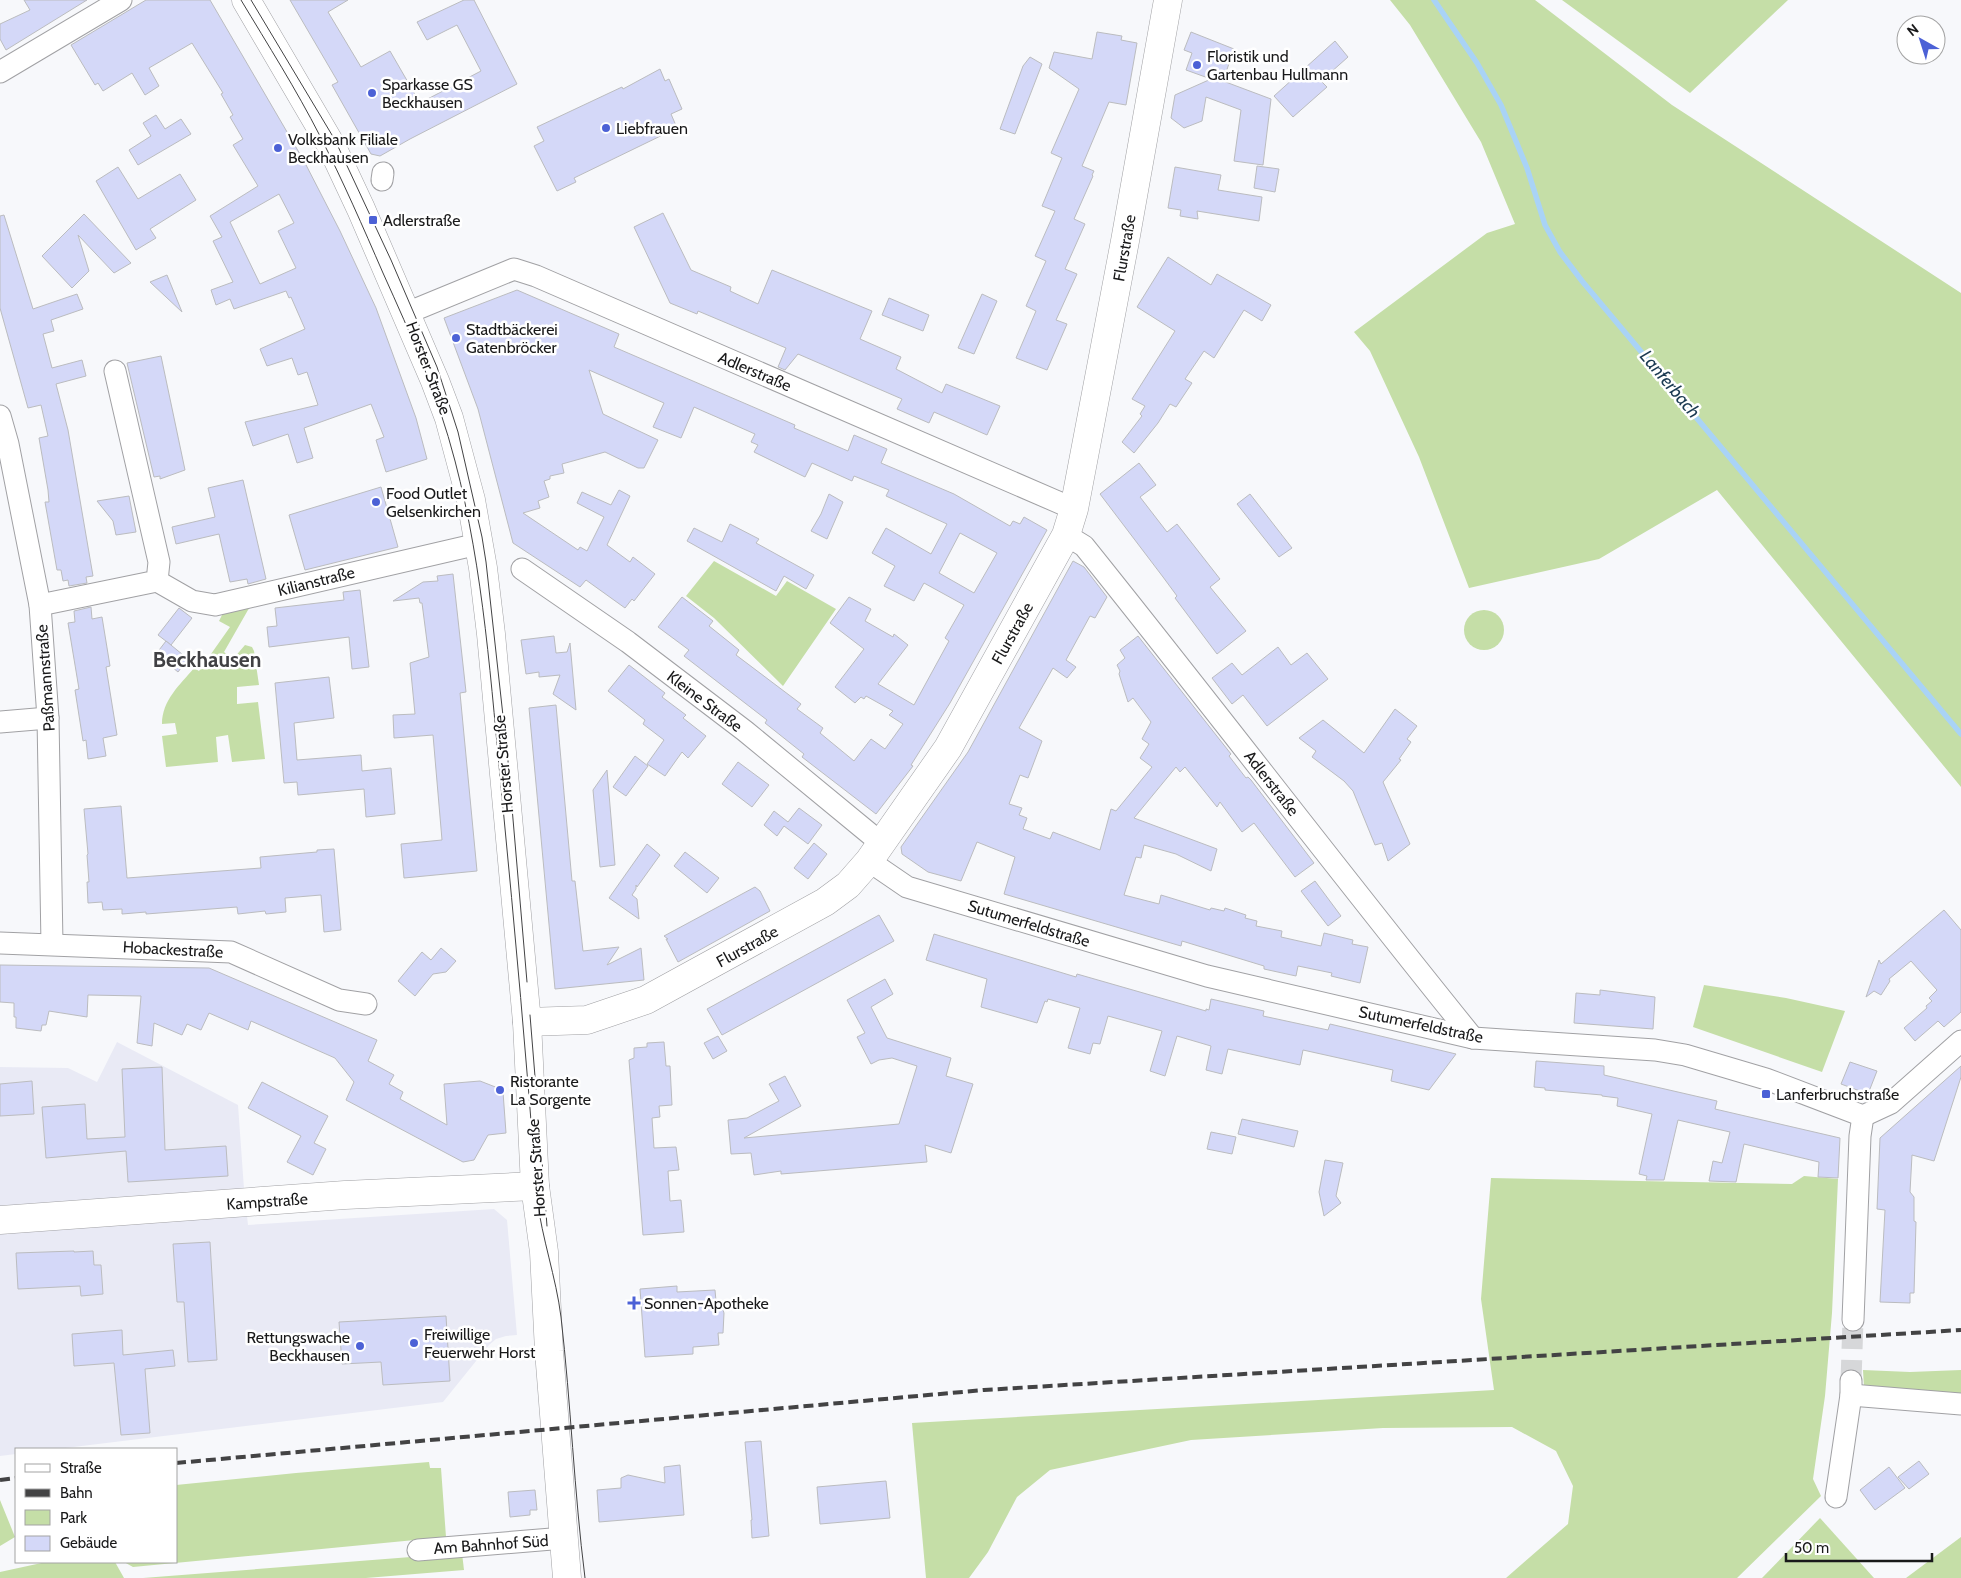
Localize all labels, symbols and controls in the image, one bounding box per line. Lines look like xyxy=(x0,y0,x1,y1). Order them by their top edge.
north arrow xyxy=(1896,15,1946,65)
text: N xyxy=(1903,20,1922,40)
place label: Floristik und Gartenbau Hullmann xyxy=(1207,47,1348,84)
marker: Floristik und Gartenbau Hullmann xyxy=(1191,59,1203,71)
place label: Sparkasse GS Beckhausen xyxy=(382,75,473,112)
marker: Sparkasse GS Beckhausen xyxy=(366,87,378,99)
place label: Liebfrauen xyxy=(616,119,688,138)
marker: Liebfrauen xyxy=(600,122,612,134)
place label: Volksbank Filiale Beckhausen xyxy=(288,130,398,167)
marker: Volksbank Filiale Beckhausen xyxy=(272,142,284,154)
place label: Adlerstraße xyxy=(383,211,461,230)
street label: Flurstraße xyxy=(1109,213,1140,283)
marker: Adlerstraße xyxy=(367,214,379,226)
street label: Horster Straße xyxy=(402,319,455,417)
place label: Stadtbäckerei Gatenbröcker xyxy=(466,320,558,357)
marker: Stadtbäckerei Gatenbröcker xyxy=(450,332,462,344)
water label: Lanferbach xyxy=(1635,346,1705,422)
street label: Adlerstraße xyxy=(715,348,794,395)
place label: Food Outlet Gelsenkirchen xyxy=(386,484,481,521)
marker: Food Outlet Gelsenkirchen xyxy=(370,496,382,508)
street label: Kilianstraße xyxy=(276,563,357,600)
street label: Flurstraße xyxy=(988,599,1037,667)
street label: Paßmannstraße xyxy=(32,624,59,732)
district label: Beckhausen xyxy=(153,647,261,672)
street label: Kleine Straße xyxy=(663,667,746,736)
street label: Horster Straße xyxy=(490,714,517,814)
street label: Adlerstraße xyxy=(1240,747,1303,820)
street label: Sutumerfeldstraße xyxy=(966,896,1092,951)
street label: Flurstraße xyxy=(713,922,781,971)
street label: Hobackestraße xyxy=(122,937,224,962)
street label: Sutumerfeldstraße xyxy=(1357,1002,1485,1047)
place label: Ristorante La Sorgente xyxy=(510,1072,591,1109)
marker: Ristorante La Sorgente xyxy=(494,1084,506,1096)
place label: Lanferbruchstraße xyxy=(1776,1085,1899,1104)
marker: Lanferbruchstraße xyxy=(1760,1088,1772,1100)
street label: Horster Straße xyxy=(524,1118,549,1218)
street label: Kampstraße xyxy=(226,1189,308,1214)
place label: Sonnen-Apotheke xyxy=(644,1294,769,1313)
marker: Sonnen-Apotheke xyxy=(628,1297,640,1309)
place label: Freiwillige Feuerwehr Horst xyxy=(424,1325,536,1362)
place label: Rettungswache Beckhausen xyxy=(246,1328,350,1365)
marker: Freiwillige Feuerwehr Horst xyxy=(408,1337,420,1349)
marker: Rettungswache Beckhausen xyxy=(354,1340,366,1352)
legend xyxy=(15,1448,178,1563)
text: Straße xyxy=(60,1459,102,1477)
text: Bahn xyxy=(60,1484,93,1502)
text: Park xyxy=(60,1509,87,1527)
scale bar xyxy=(1786,1530,1932,1562)
street label: Am Bahnhof Süd xyxy=(433,1531,549,1558)
text: Gebäude xyxy=(60,1534,117,1552)
text: 50 m xyxy=(1794,1539,1829,1557)

